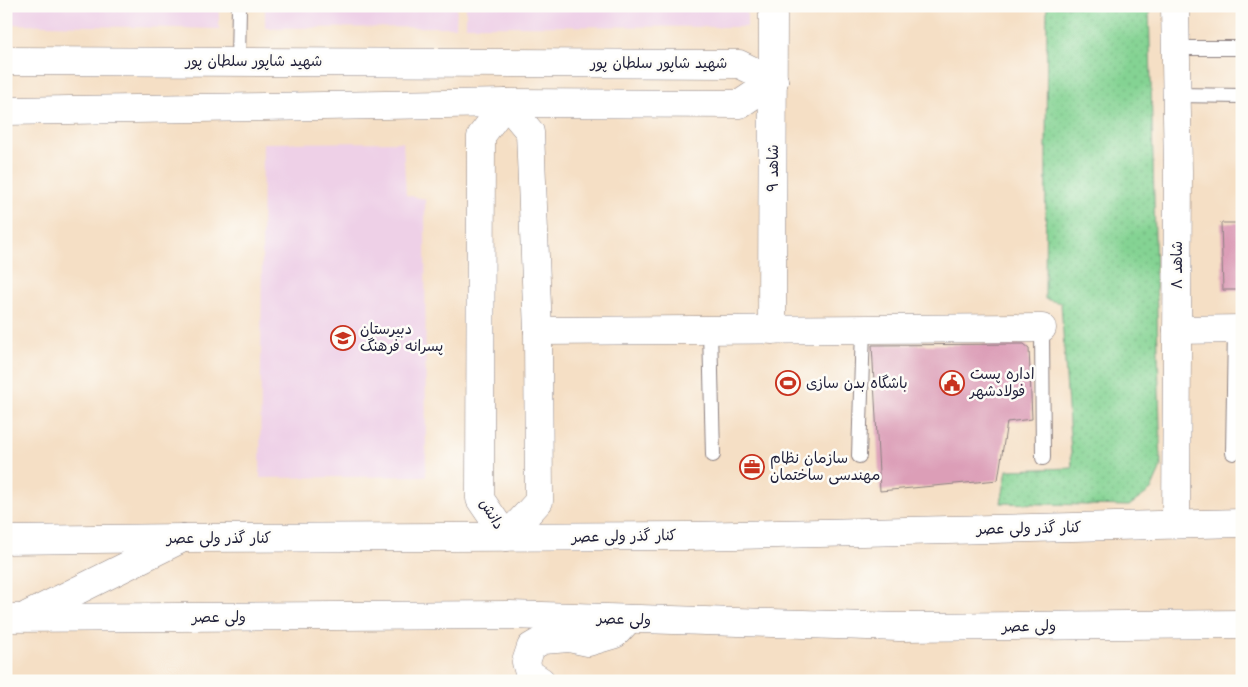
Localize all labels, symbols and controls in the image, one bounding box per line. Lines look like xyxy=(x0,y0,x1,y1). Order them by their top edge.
street label: شهید شاپور سلطان پور xyxy=(185,52,322,71)
street label: شهید شاپور سلطان پور xyxy=(590,54,727,73)
street label: شاهد ۹ xyxy=(764,144,782,192)
street label: شاهد ۸ xyxy=(1168,241,1186,289)
place label: دبیرستان پسرانه فرهنگ xyxy=(360,320,443,356)
school or university icon: دبیرستان پسرانه فرهنگ xyxy=(330,325,356,351)
place label: اداره پست فولادشهر xyxy=(968,365,1034,400)
sports icon: باشگاه بدن سازی xyxy=(775,370,801,396)
public building icon: اداره پست فولادشهر xyxy=(939,370,965,396)
place label: باشگاه بدن سازی xyxy=(806,374,908,392)
place label: سازمان نظام مهندسی ساختمان xyxy=(770,449,880,485)
office icon: سازمان نظام مهندسی ساختمان xyxy=(739,454,765,480)
street label: دانش xyxy=(476,495,508,533)
street label: کنار گذر ولی عصر xyxy=(975,518,1081,539)
street label: کنار گذر ولی عصر xyxy=(570,526,676,547)
street label: کنار گذر ولی عصر xyxy=(165,529,271,548)
street label: ولی عصر xyxy=(190,608,246,627)
street label: ولی عصر xyxy=(595,609,651,630)
street label: ولی عصر xyxy=(1000,617,1056,637)

